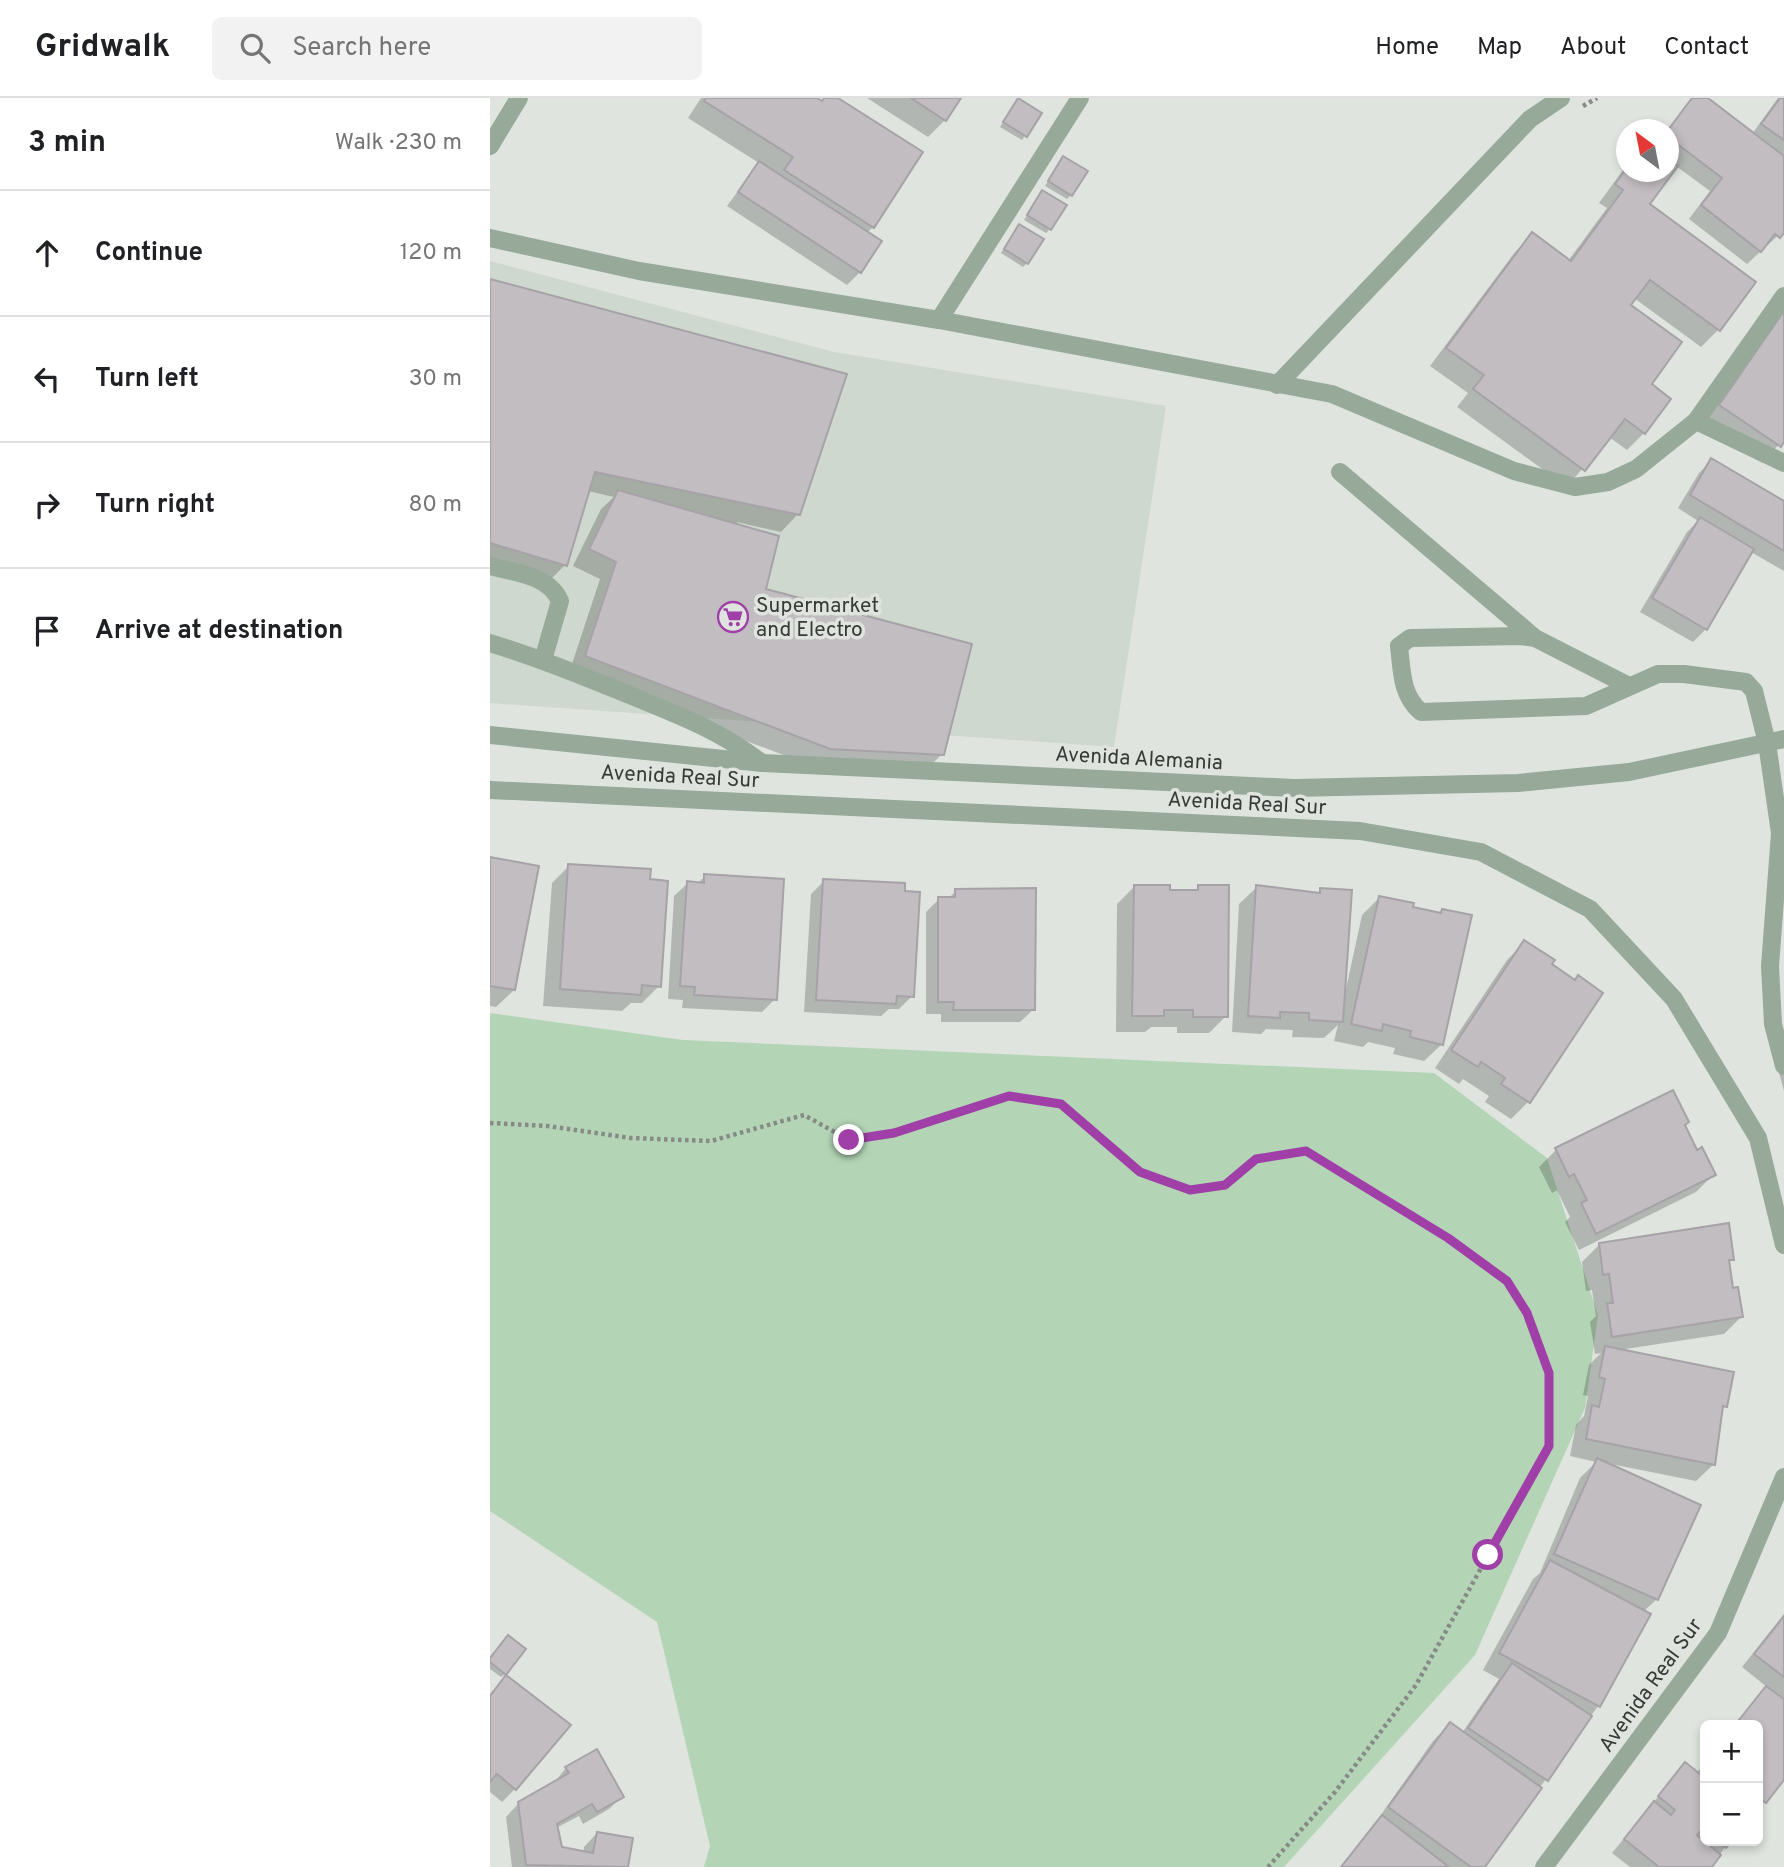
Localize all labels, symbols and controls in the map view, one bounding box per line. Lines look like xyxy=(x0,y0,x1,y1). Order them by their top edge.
search box xyxy=(212,17,702,80)
text: Gridwalk xyxy=(35,27,170,69)
icon: search xyxy=(236,29,274,67)
text: Search here xyxy=(292,32,431,65)
text: Home xyxy=(1375,33,1439,63)
text: Map xyxy=(1477,33,1522,63)
text: About xyxy=(1560,33,1626,63)
text: Contact xyxy=(1664,33,1749,63)
north arrow xyxy=(1616,119,1679,182)
text: 3 min xyxy=(28,125,106,162)
text: Walk · 230 m xyxy=(335,129,462,158)
icon: ahead xyxy=(28,234,66,272)
text: Continue xyxy=(95,237,203,270)
text: 120 m xyxy=(400,239,462,268)
icon: left xyxy=(28,360,66,398)
text: Turn left xyxy=(95,363,199,396)
text: 30 m xyxy=(409,365,462,394)
icon: right xyxy=(28,486,66,524)
text: Turn right xyxy=(95,489,215,522)
text: 80 m xyxy=(409,491,462,520)
place label: Supermarket and Electro xyxy=(756,593,879,644)
supermarket icon: Supermarket and Electro xyxy=(716,600,750,634)
icon: arrive xyxy=(28,612,66,650)
text: Arrive at destination xyxy=(95,615,343,648)
street label: Avenida Alemania xyxy=(1054,742,1224,777)
street label: Avenida Real Sur xyxy=(600,760,760,795)
street label: Avenida Real Sur xyxy=(1167,787,1327,822)
route end xyxy=(833,1124,864,1155)
route start xyxy=(1472,1539,1503,1570)
street label: Avenida Real Sur xyxy=(1594,1614,1709,1758)
map controls xyxy=(1700,1720,1763,1846)
button: + xyxy=(1700,1720,1763,1783)
button: − xyxy=(1700,1783,1763,1846)

